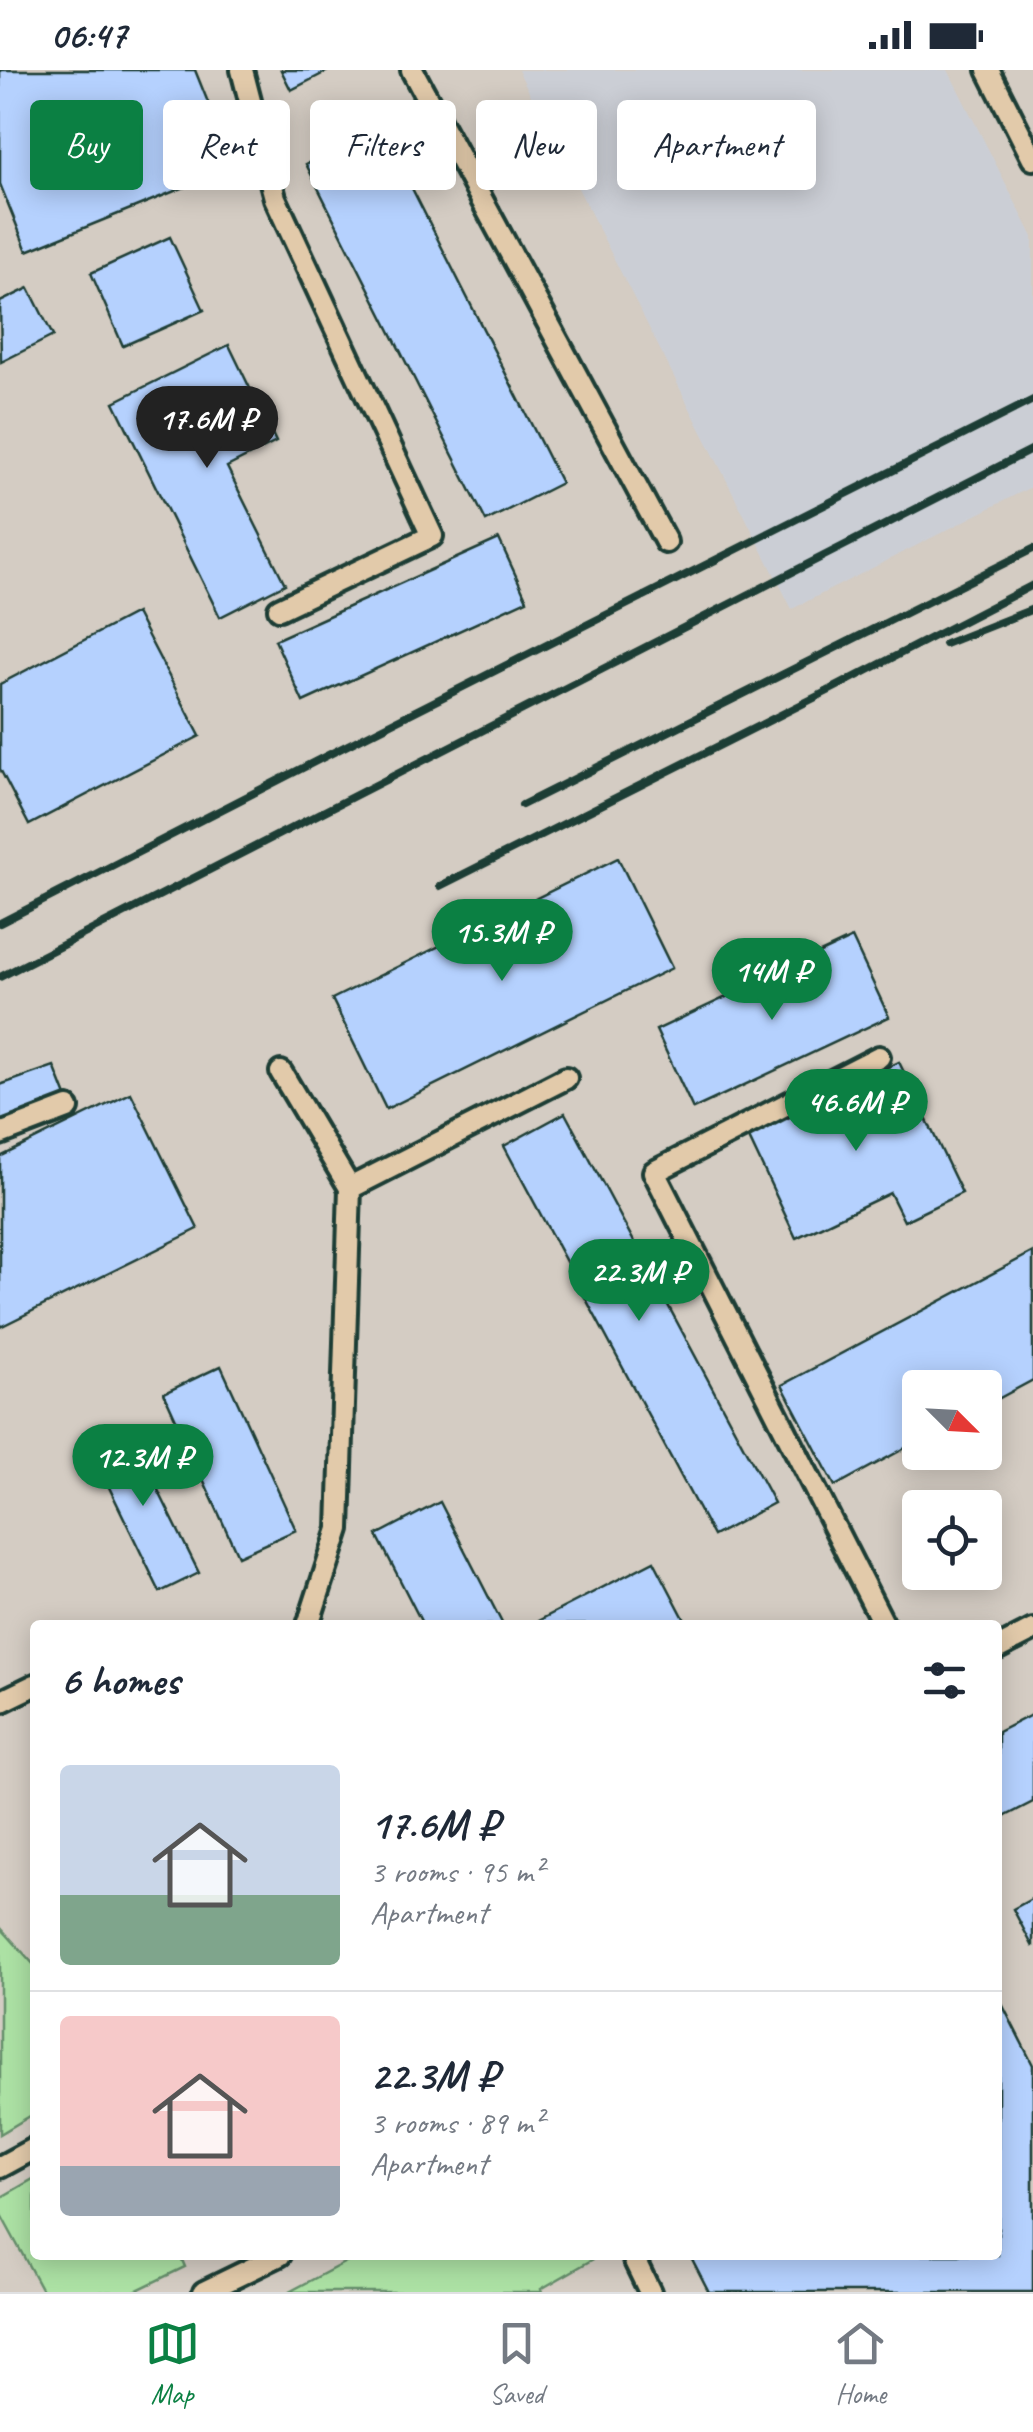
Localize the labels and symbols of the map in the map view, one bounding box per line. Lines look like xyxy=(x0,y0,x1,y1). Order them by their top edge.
pin: 17.6M ₽ xyxy=(115,386,299,471)
pin: 15.3M ₽ xyxy=(410,899,594,984)
pin: 14M ₽ xyxy=(702,938,842,1023)
pin: 46.6M ₽ xyxy=(764,1069,948,1154)
pin: 22.3M ₽ xyxy=(547,1239,731,1324)
north arrow xyxy=(902,1370,1002,1470)
pin: 12.3M ₽ xyxy=(51,1424,235,1509)

